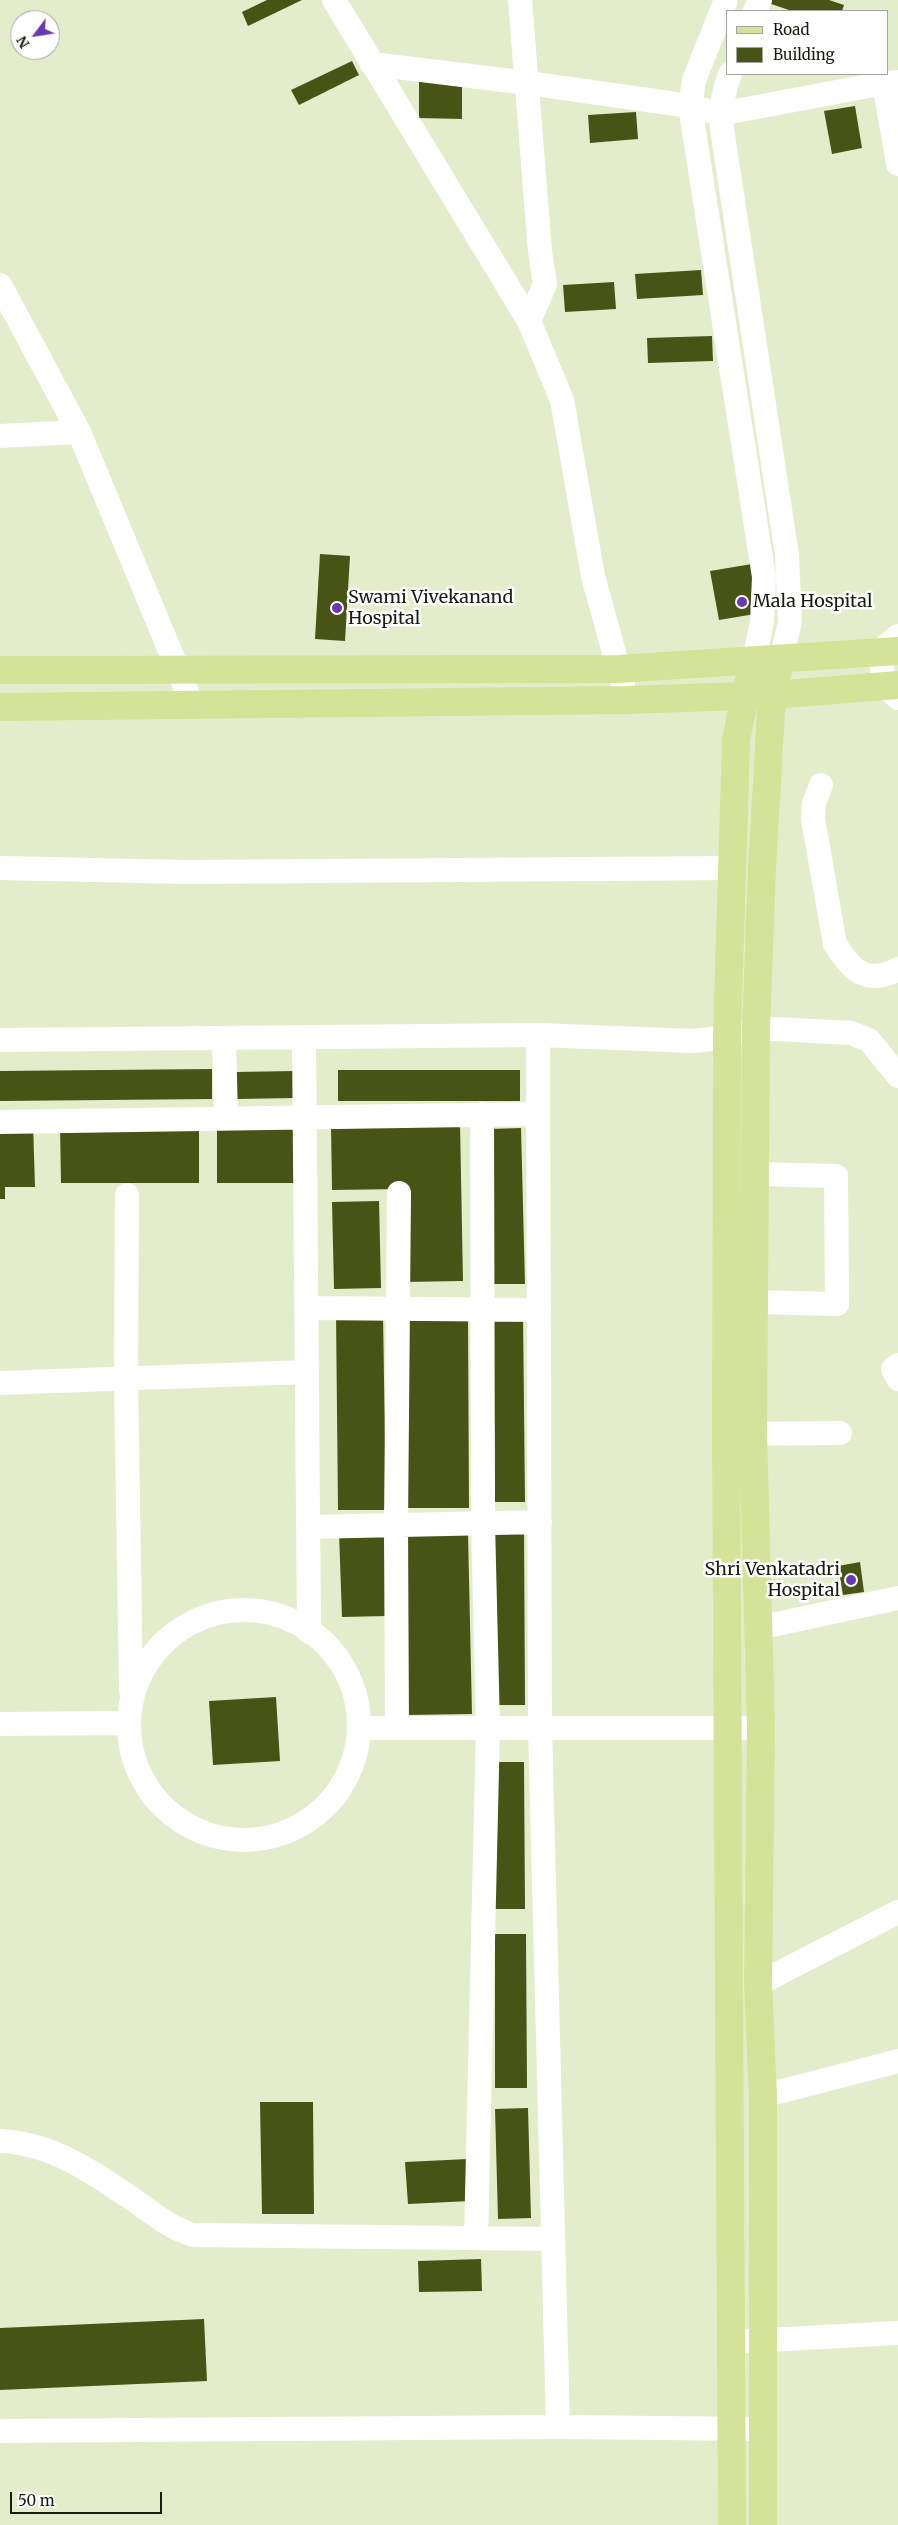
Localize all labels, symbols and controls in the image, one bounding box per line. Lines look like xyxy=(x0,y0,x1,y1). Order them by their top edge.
north arrow xyxy=(10,10,60,60)
legend xyxy=(726,10,888,75)
text: Road xyxy=(773,20,809,39)
text: N xyxy=(12,33,34,52)
text: Building xyxy=(773,45,835,64)
place label: Swami Vivekanand Hospital xyxy=(348,587,513,630)
place label: Mala Hospital xyxy=(753,591,873,613)
marker: Mala Hospital xyxy=(735,595,749,609)
marker: Swami Vivekanand Hospital xyxy=(330,601,344,615)
place label: Shri Venkatadri Hospital xyxy=(704,1559,840,1602)
marker: Shri Venkatadri Hospital xyxy=(844,1573,858,1587)
scale bar xyxy=(12,2482,165,2514)
text: 50 m xyxy=(18,2491,55,2510)

